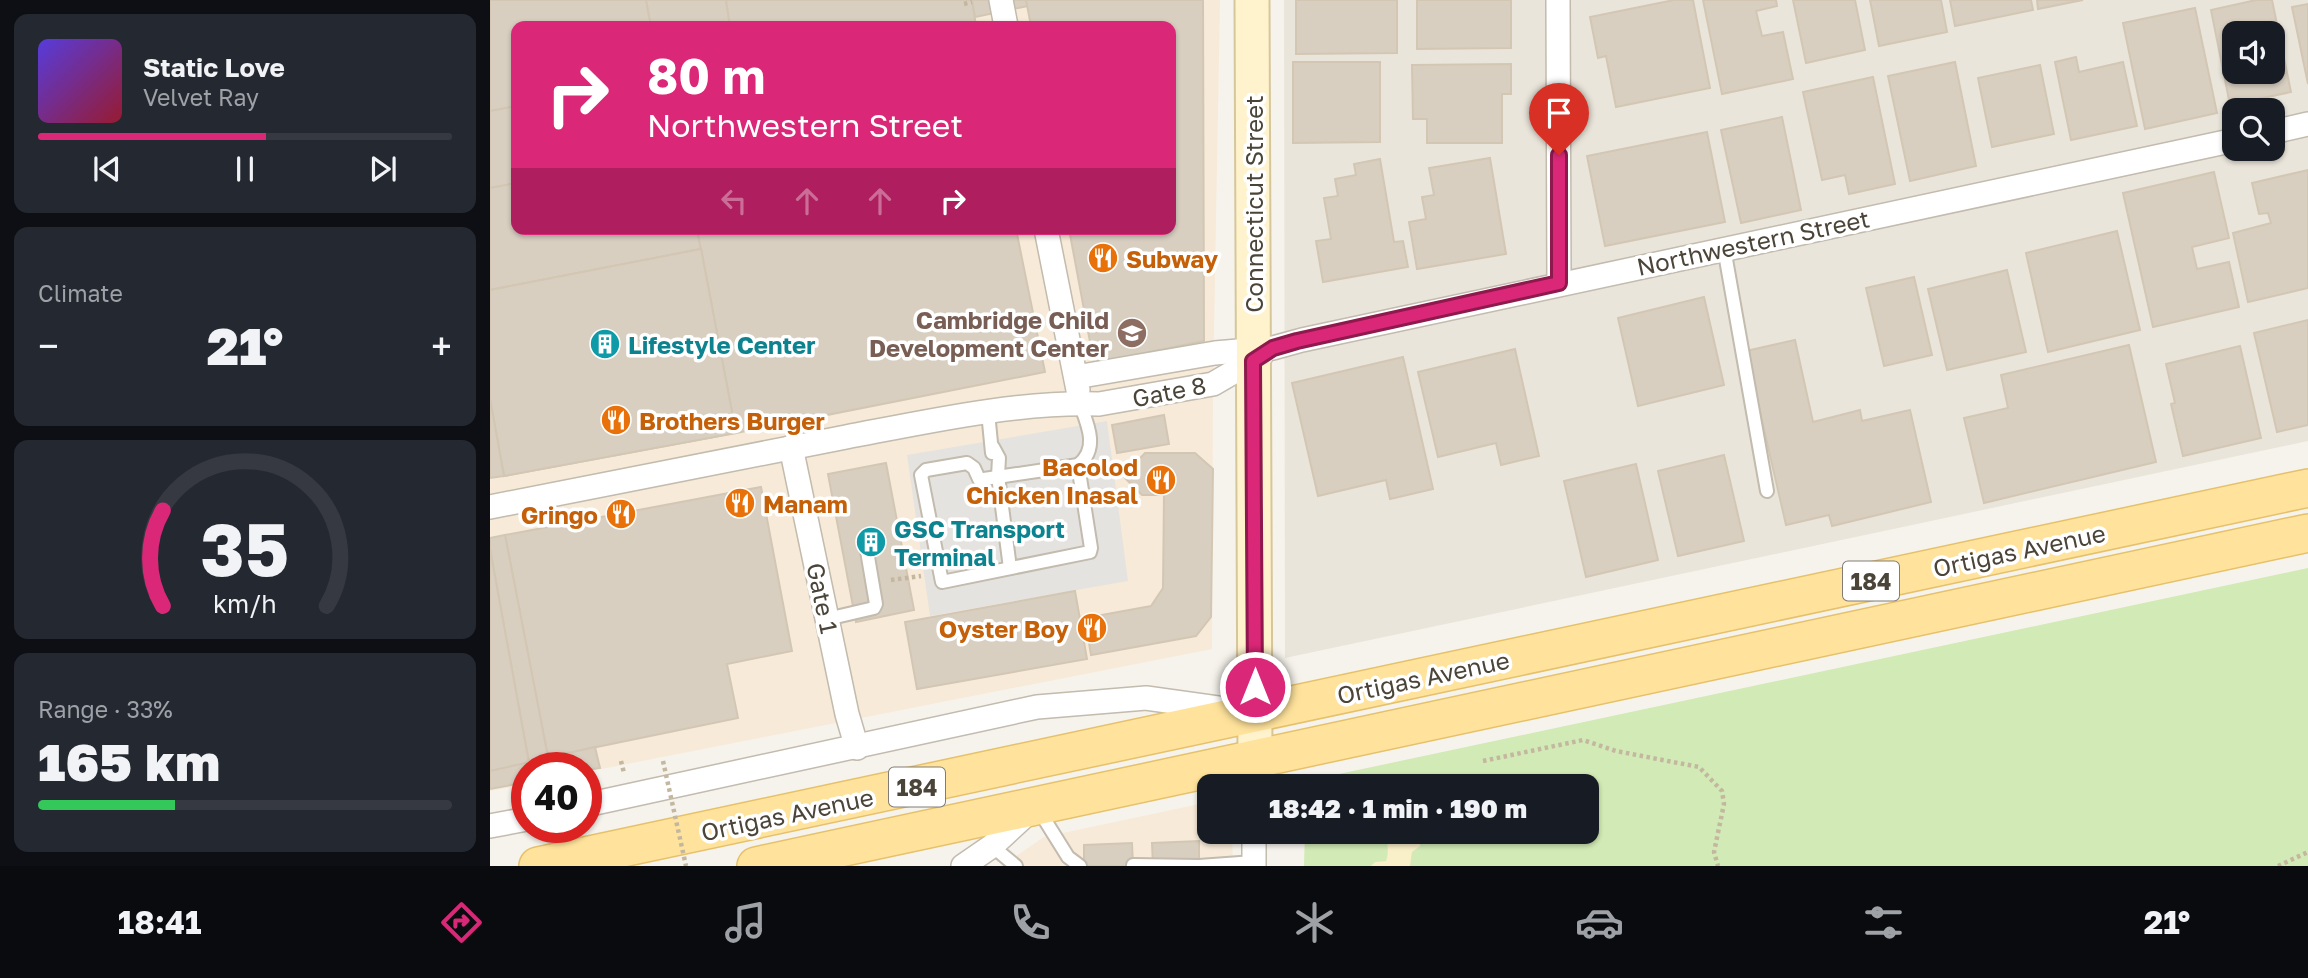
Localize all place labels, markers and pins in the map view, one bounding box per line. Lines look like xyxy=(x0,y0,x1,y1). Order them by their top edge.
pin xyxy=(1529,83,1589,155)
restaurant icon: Subway xyxy=(1086,241,1120,275)
place label: Subway xyxy=(1126,244,1219,273)
place label: Cambridge Child Development Center xyxy=(869,305,1109,362)
school or university icon: Cambridge Child Development Center xyxy=(1115,316,1149,350)
building icon: Lifestyle Center xyxy=(588,327,622,361)
place label: Lifestyle Center xyxy=(628,330,816,359)
restaurant icon: Brothers Burger xyxy=(599,403,633,437)
place label: Brothers Burger xyxy=(639,406,825,435)
place label: Bacolod Chicken Inasal xyxy=(966,452,1138,509)
restaurant icon: Bacolod Chicken Inasal xyxy=(1144,463,1178,497)
restaurant icon: Manam xyxy=(723,486,757,520)
place label: Manam xyxy=(763,489,848,518)
restaurant icon: Gringo xyxy=(604,497,638,531)
place label: Gringo xyxy=(521,500,598,529)
place label: GSC Transport Terminal xyxy=(894,514,1065,571)
building icon: GSC Transport Terminal xyxy=(854,525,888,559)
restaurant icon: Oyster Boy xyxy=(1075,611,1109,645)
place label: Oyster Boy xyxy=(939,614,1070,643)

